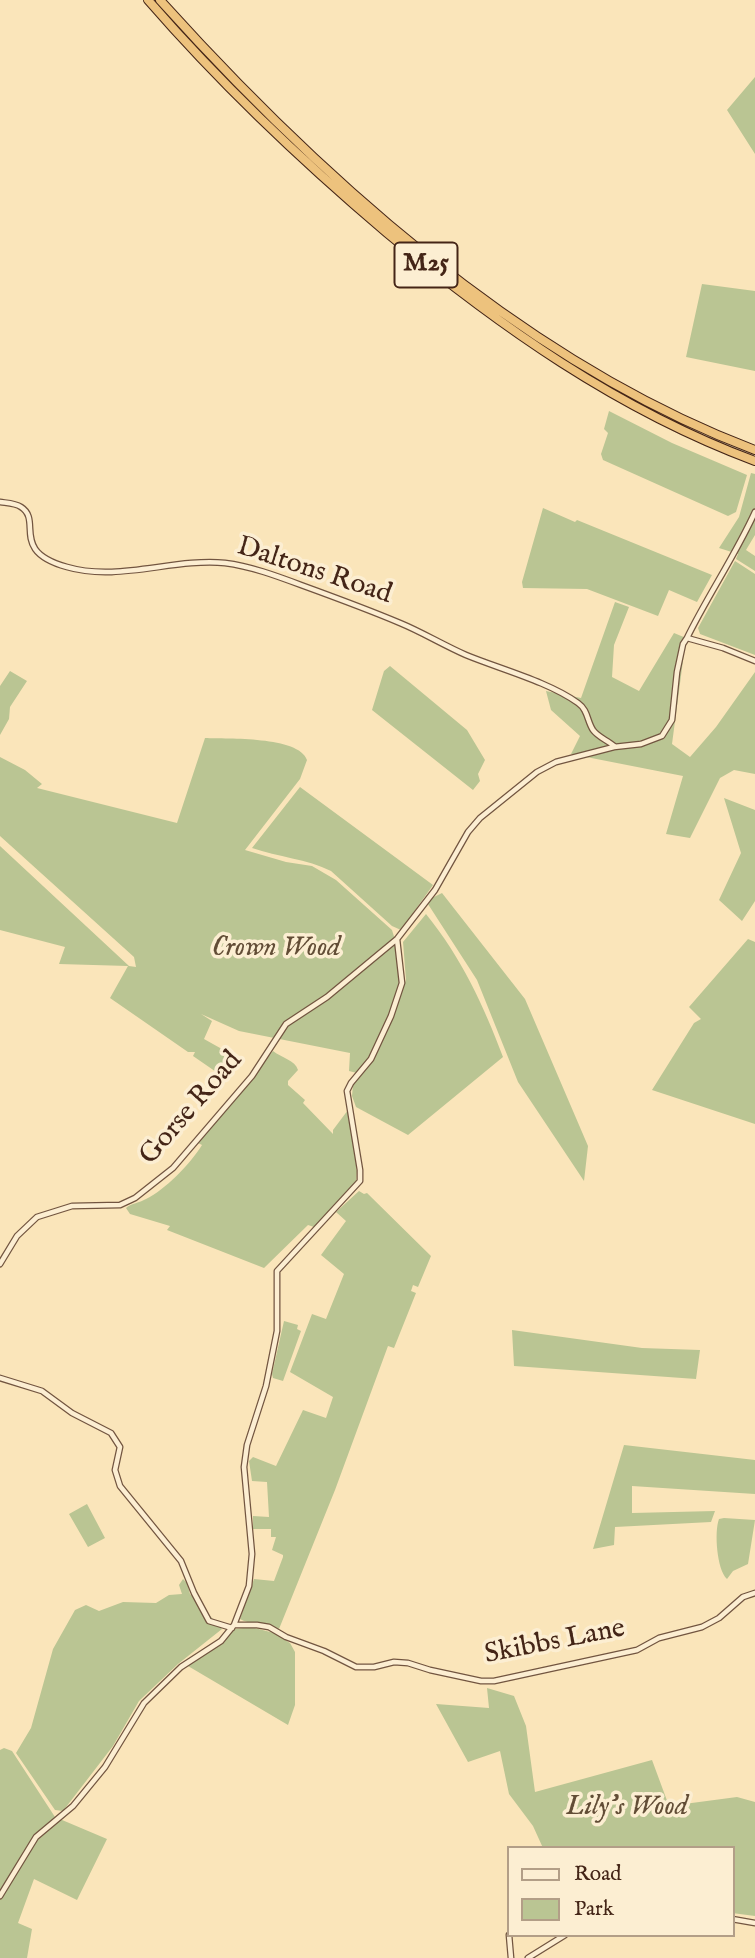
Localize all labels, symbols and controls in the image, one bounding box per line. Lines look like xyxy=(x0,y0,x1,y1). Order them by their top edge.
road number: M25 xyxy=(394,242,458,288)
street label: Daltons Road xyxy=(232,531,396,613)
park label: Crown Wood xyxy=(212,932,340,966)
street label: Gorse Road xyxy=(134,1045,250,1173)
street label: Skibbs Lane xyxy=(482,1613,628,1673)
park label: Lily's Wood xyxy=(566,1791,688,1825)
legend xyxy=(506,1846,734,1937)
text: Road xyxy=(574,1861,621,1888)
text: Park xyxy=(574,1896,614,1923)

